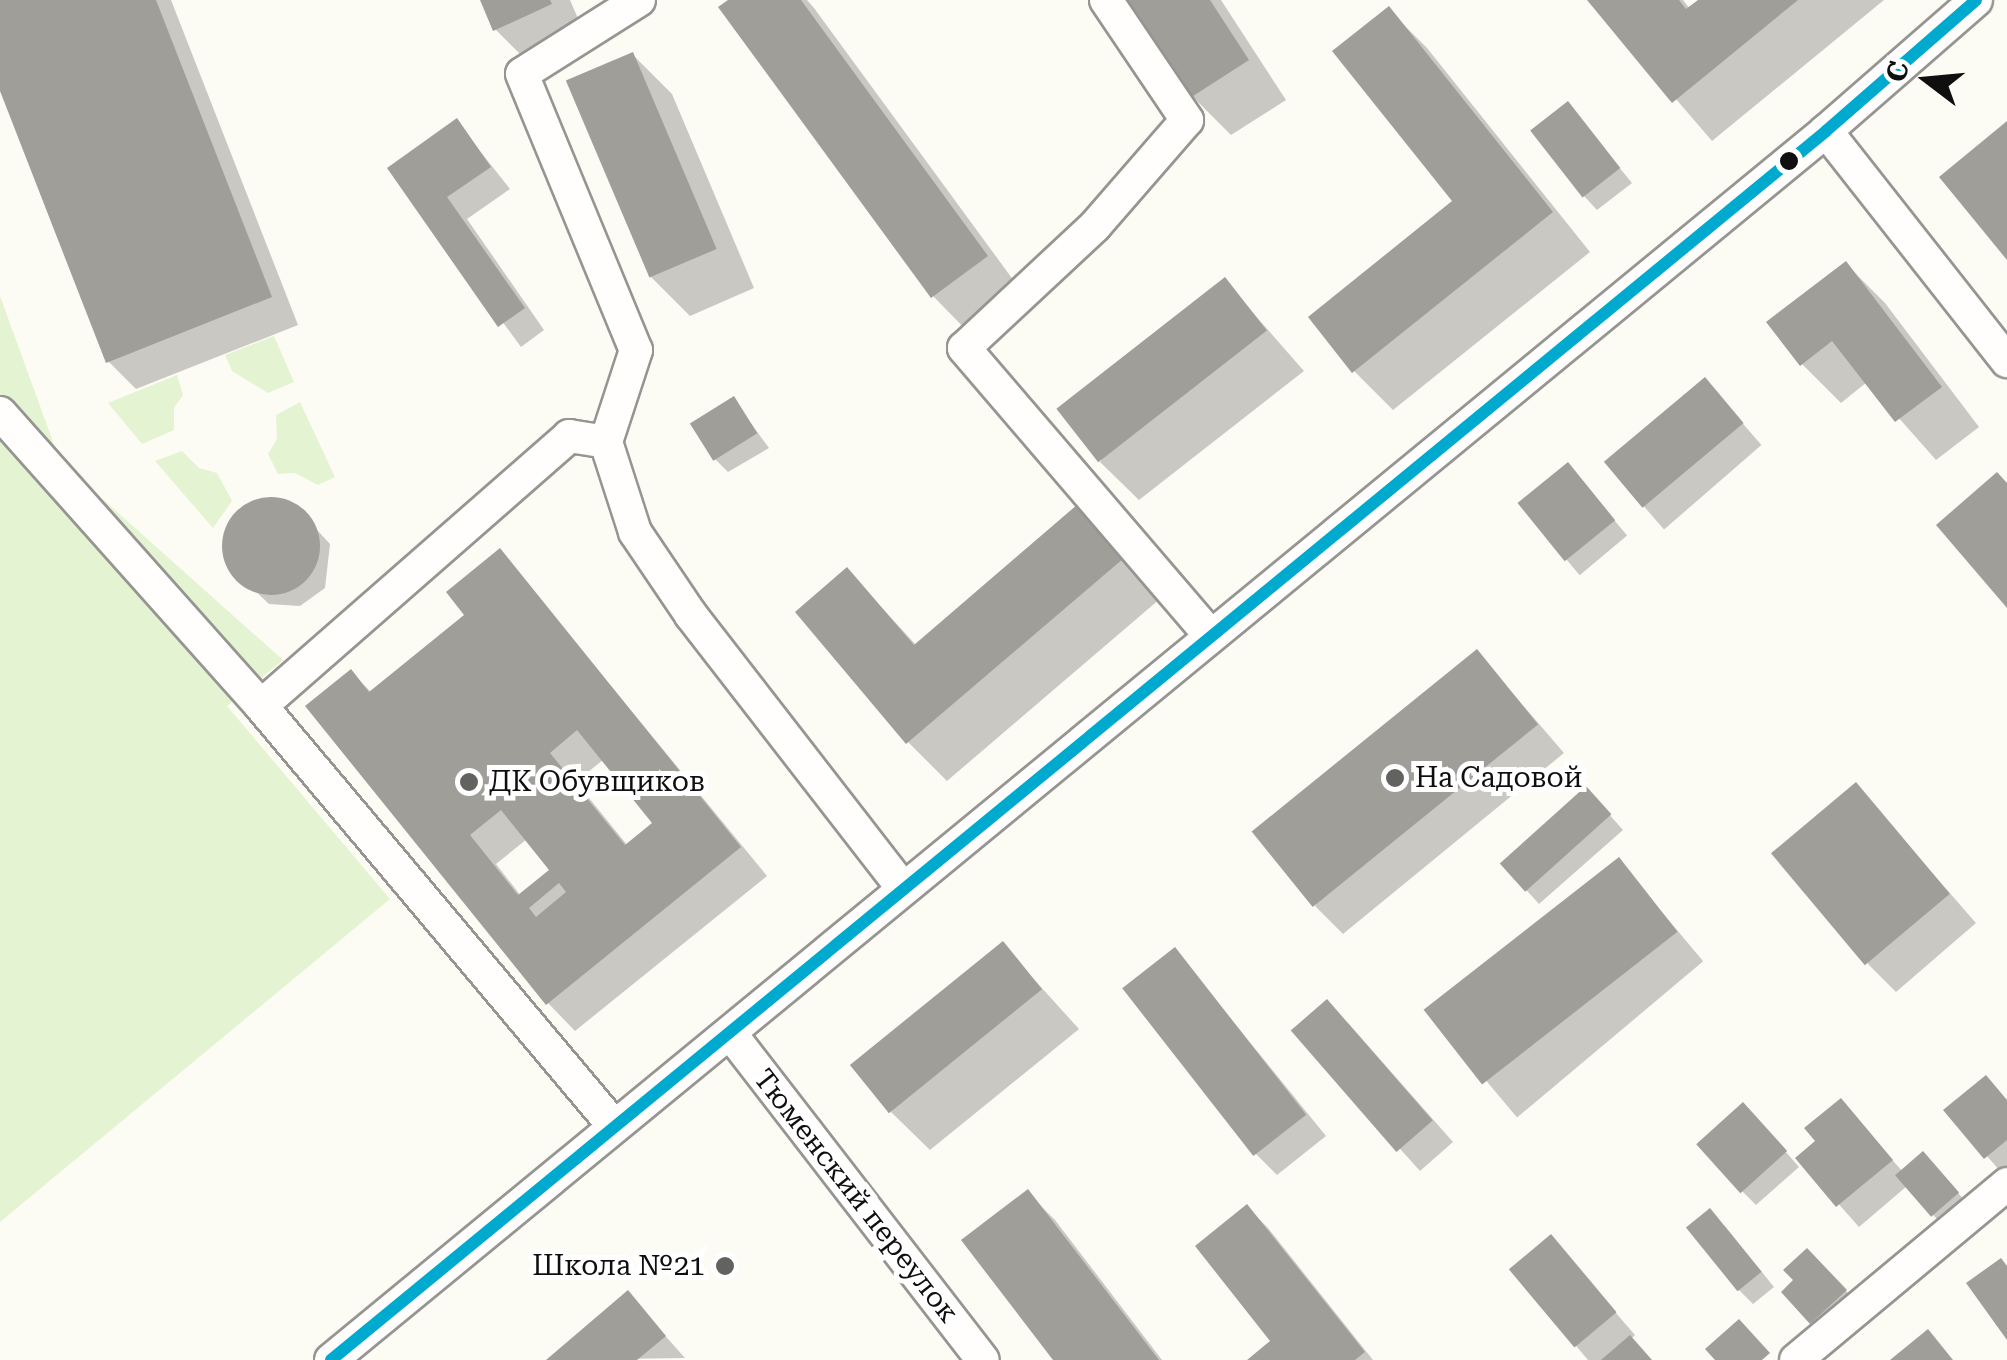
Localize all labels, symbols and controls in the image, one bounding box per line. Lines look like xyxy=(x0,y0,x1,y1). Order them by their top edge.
north arrow xyxy=(1877,30,1977,130)
text: С xyxy=(1879,58,1916,86)
unlabelled marker xyxy=(1779,151,1799,171)
place label: На Садовой xyxy=(1415,761,1582,795)
place label: ДК Обувщиков xyxy=(489,765,705,799)
marker: На Садовой xyxy=(1384,767,1406,789)
marker: ДК Обувщиков xyxy=(458,771,480,793)
street label: Тюменский переулок xyxy=(747,1063,965,1329)
place label: Школа №21 xyxy=(532,1249,705,1283)
marker: Школа №21 xyxy=(714,1255,736,1277)

